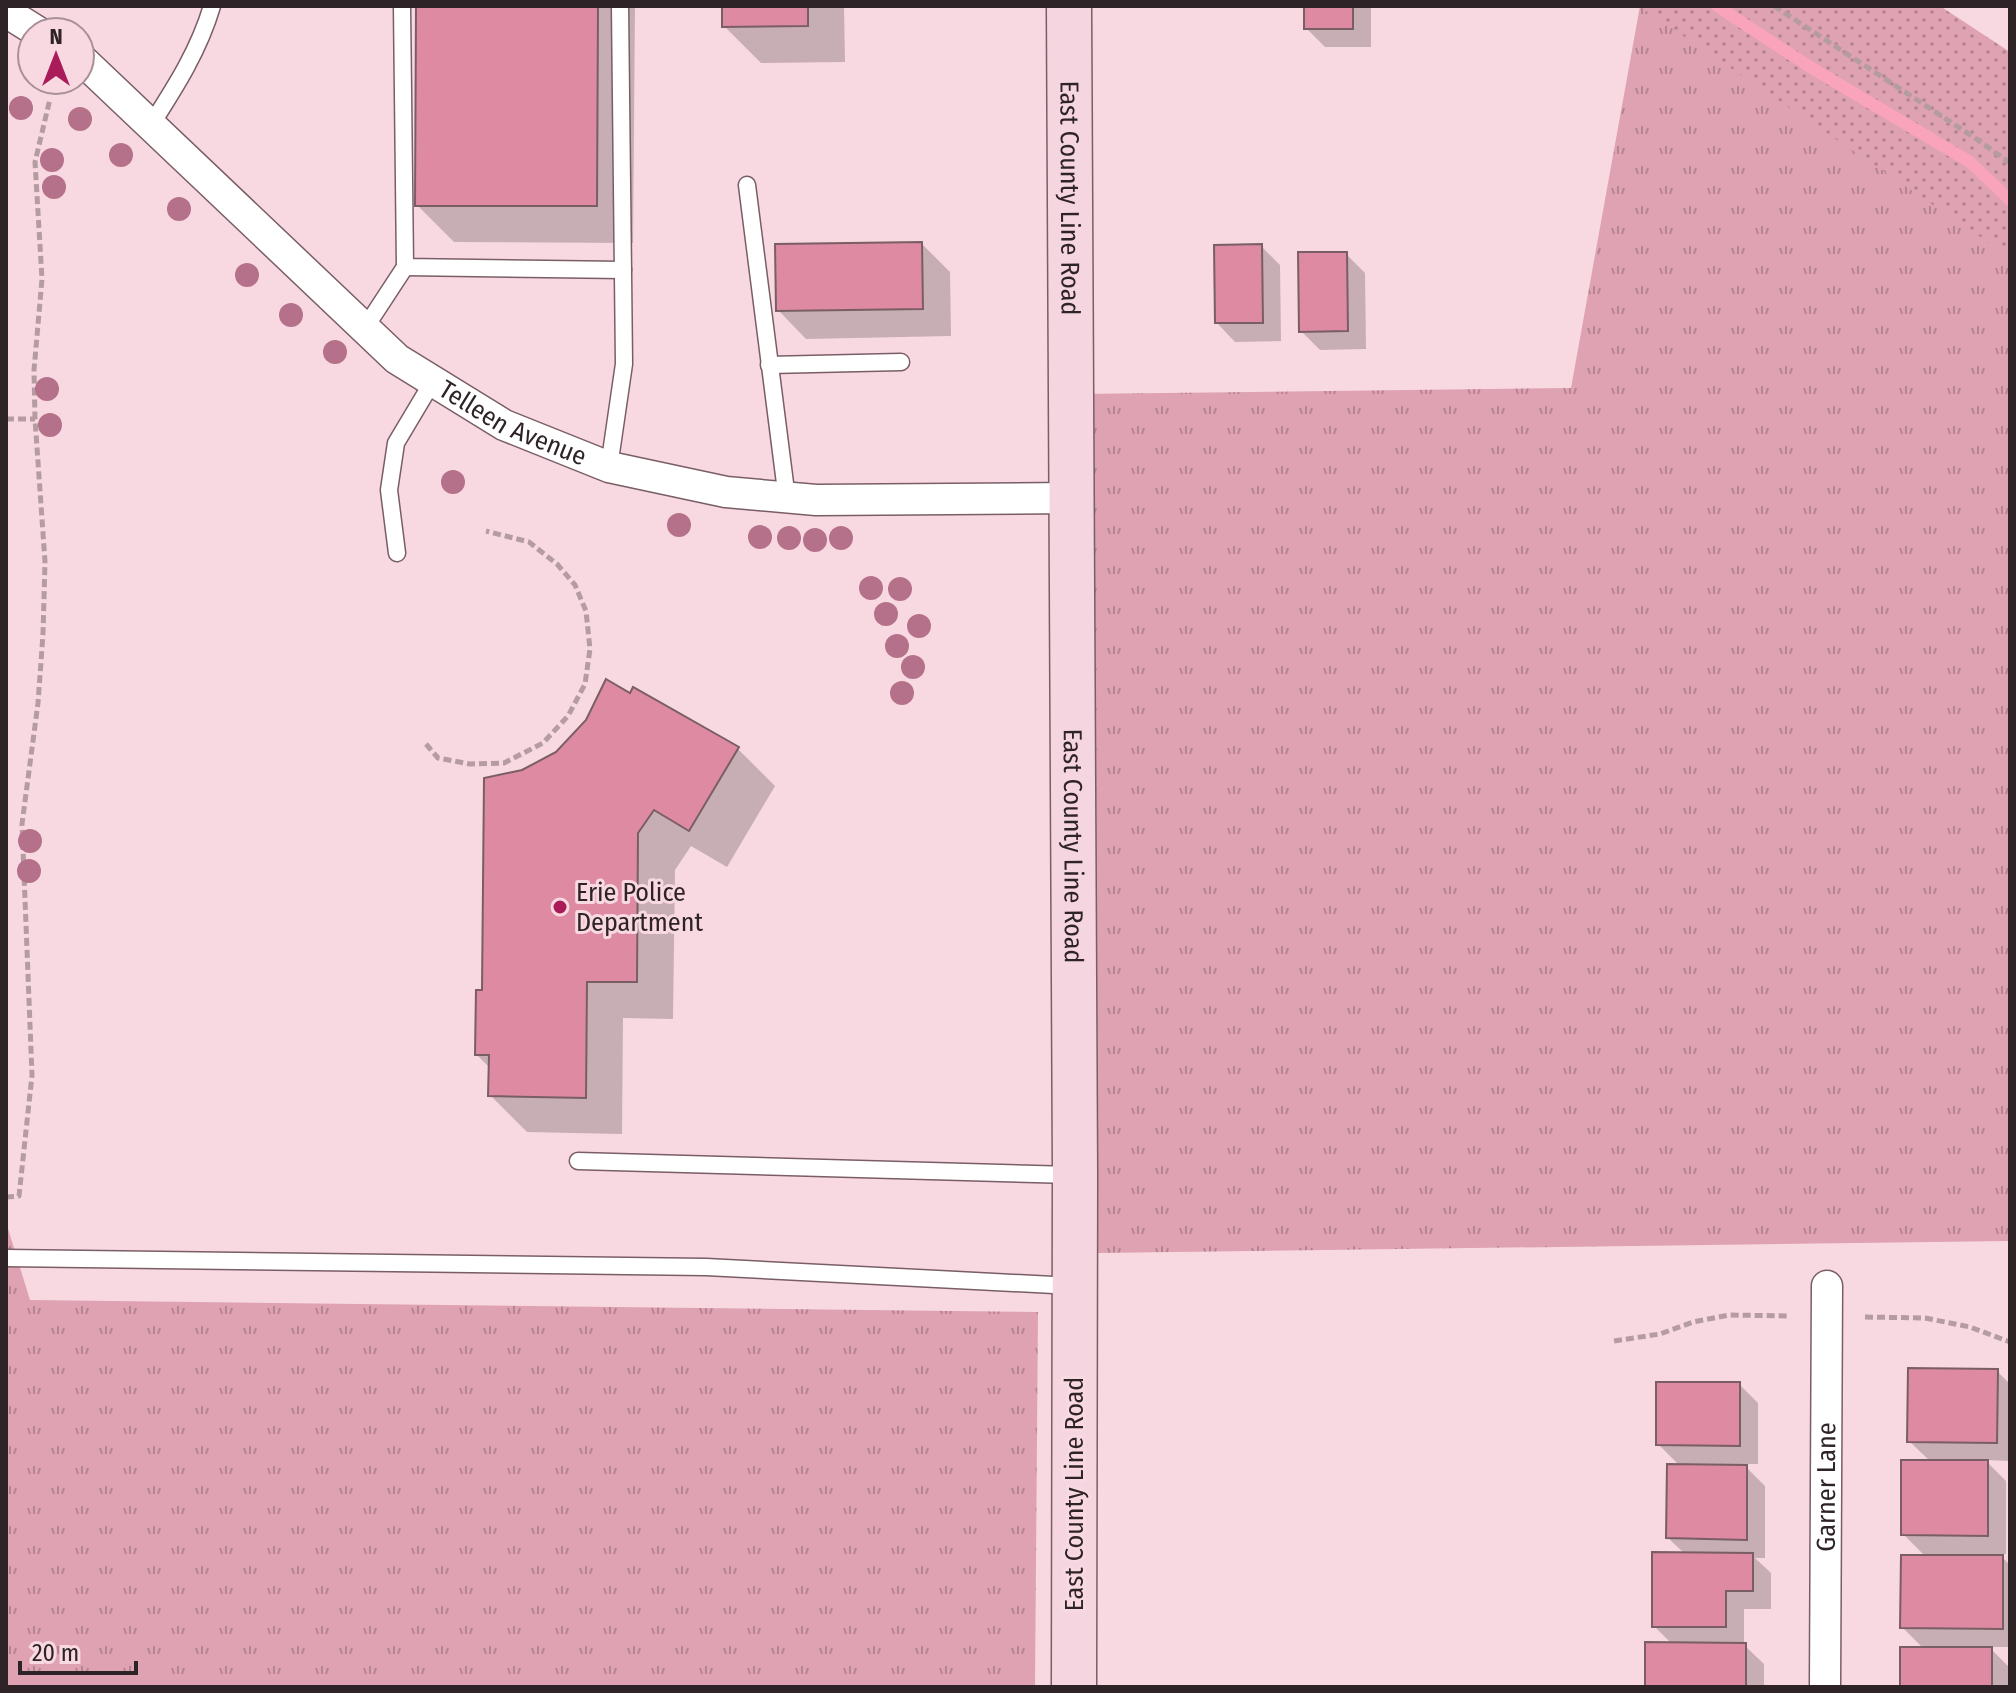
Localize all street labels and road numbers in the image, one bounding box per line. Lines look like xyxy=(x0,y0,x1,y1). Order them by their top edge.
street label: East County Line Road xyxy=(1053,81,1086,315)
street label: Telleen Avenue xyxy=(433,374,591,472)
street label: East County Line Road xyxy=(1057,729,1089,963)
street label: East County Line Road xyxy=(1059,1377,1090,1611)
street label: Garner Lane xyxy=(1811,1422,1842,1552)

